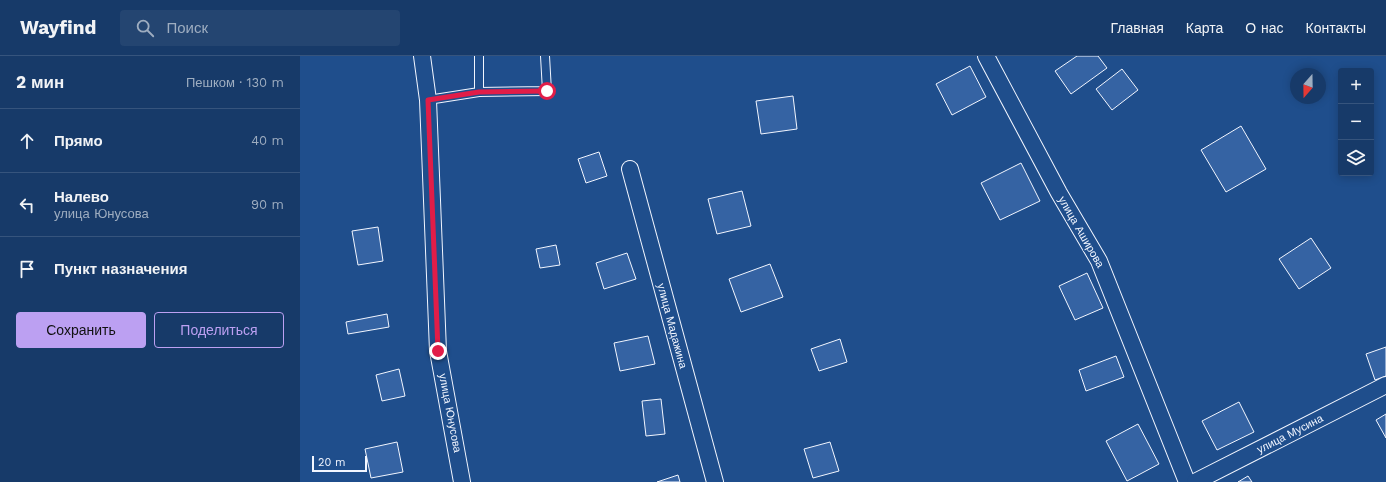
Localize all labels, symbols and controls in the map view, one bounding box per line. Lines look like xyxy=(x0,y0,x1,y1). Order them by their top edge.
search box xyxy=(120,10,400,46)
text: Wayfind xyxy=(20,16,96,39)
icon: search xyxy=(134,17,156,39)
text: Поиск xyxy=(166,19,208,37)
text: Главная xyxy=(1111,20,1164,36)
text: Карта xyxy=(1186,20,1223,36)
text: О нас xyxy=(1245,20,1284,36)
text: Контакты xyxy=(1306,20,1366,36)
north arrow xyxy=(1290,68,1326,104)
map controls xyxy=(1338,68,1374,176)
button: + xyxy=(1338,68,1374,104)
text: 2 мин xyxy=(16,72,64,92)
text: Пешком · 130 m xyxy=(186,75,284,90)
route start xyxy=(538,82,556,100)
button: − xyxy=(1338,104,1374,140)
icon: ahead xyxy=(16,130,38,152)
text: Прямо xyxy=(54,132,103,150)
text: 40 m xyxy=(251,133,284,148)
button: layers xyxy=(1338,140,1374,176)
text: Налево xyxy=(54,188,109,206)
icon: left xyxy=(16,194,38,216)
street label: улица Аширова xyxy=(1055,194,1107,271)
text: 90 m xyxy=(251,197,284,212)
text: улица Юнусова xyxy=(54,206,149,221)
icon: arrive xyxy=(16,258,38,280)
text: Пункт назначения xyxy=(54,260,187,278)
street label: улица Мадажина xyxy=(654,282,690,371)
button: Сохранить xyxy=(16,312,146,348)
button: Поделиться xyxy=(154,312,284,348)
route end xyxy=(429,342,447,360)
street label: улица Юнусова xyxy=(436,372,464,454)
street label: улица Мусина xyxy=(1255,411,1326,456)
scale bar xyxy=(312,454,367,473)
text: 20 m xyxy=(318,456,346,469)

